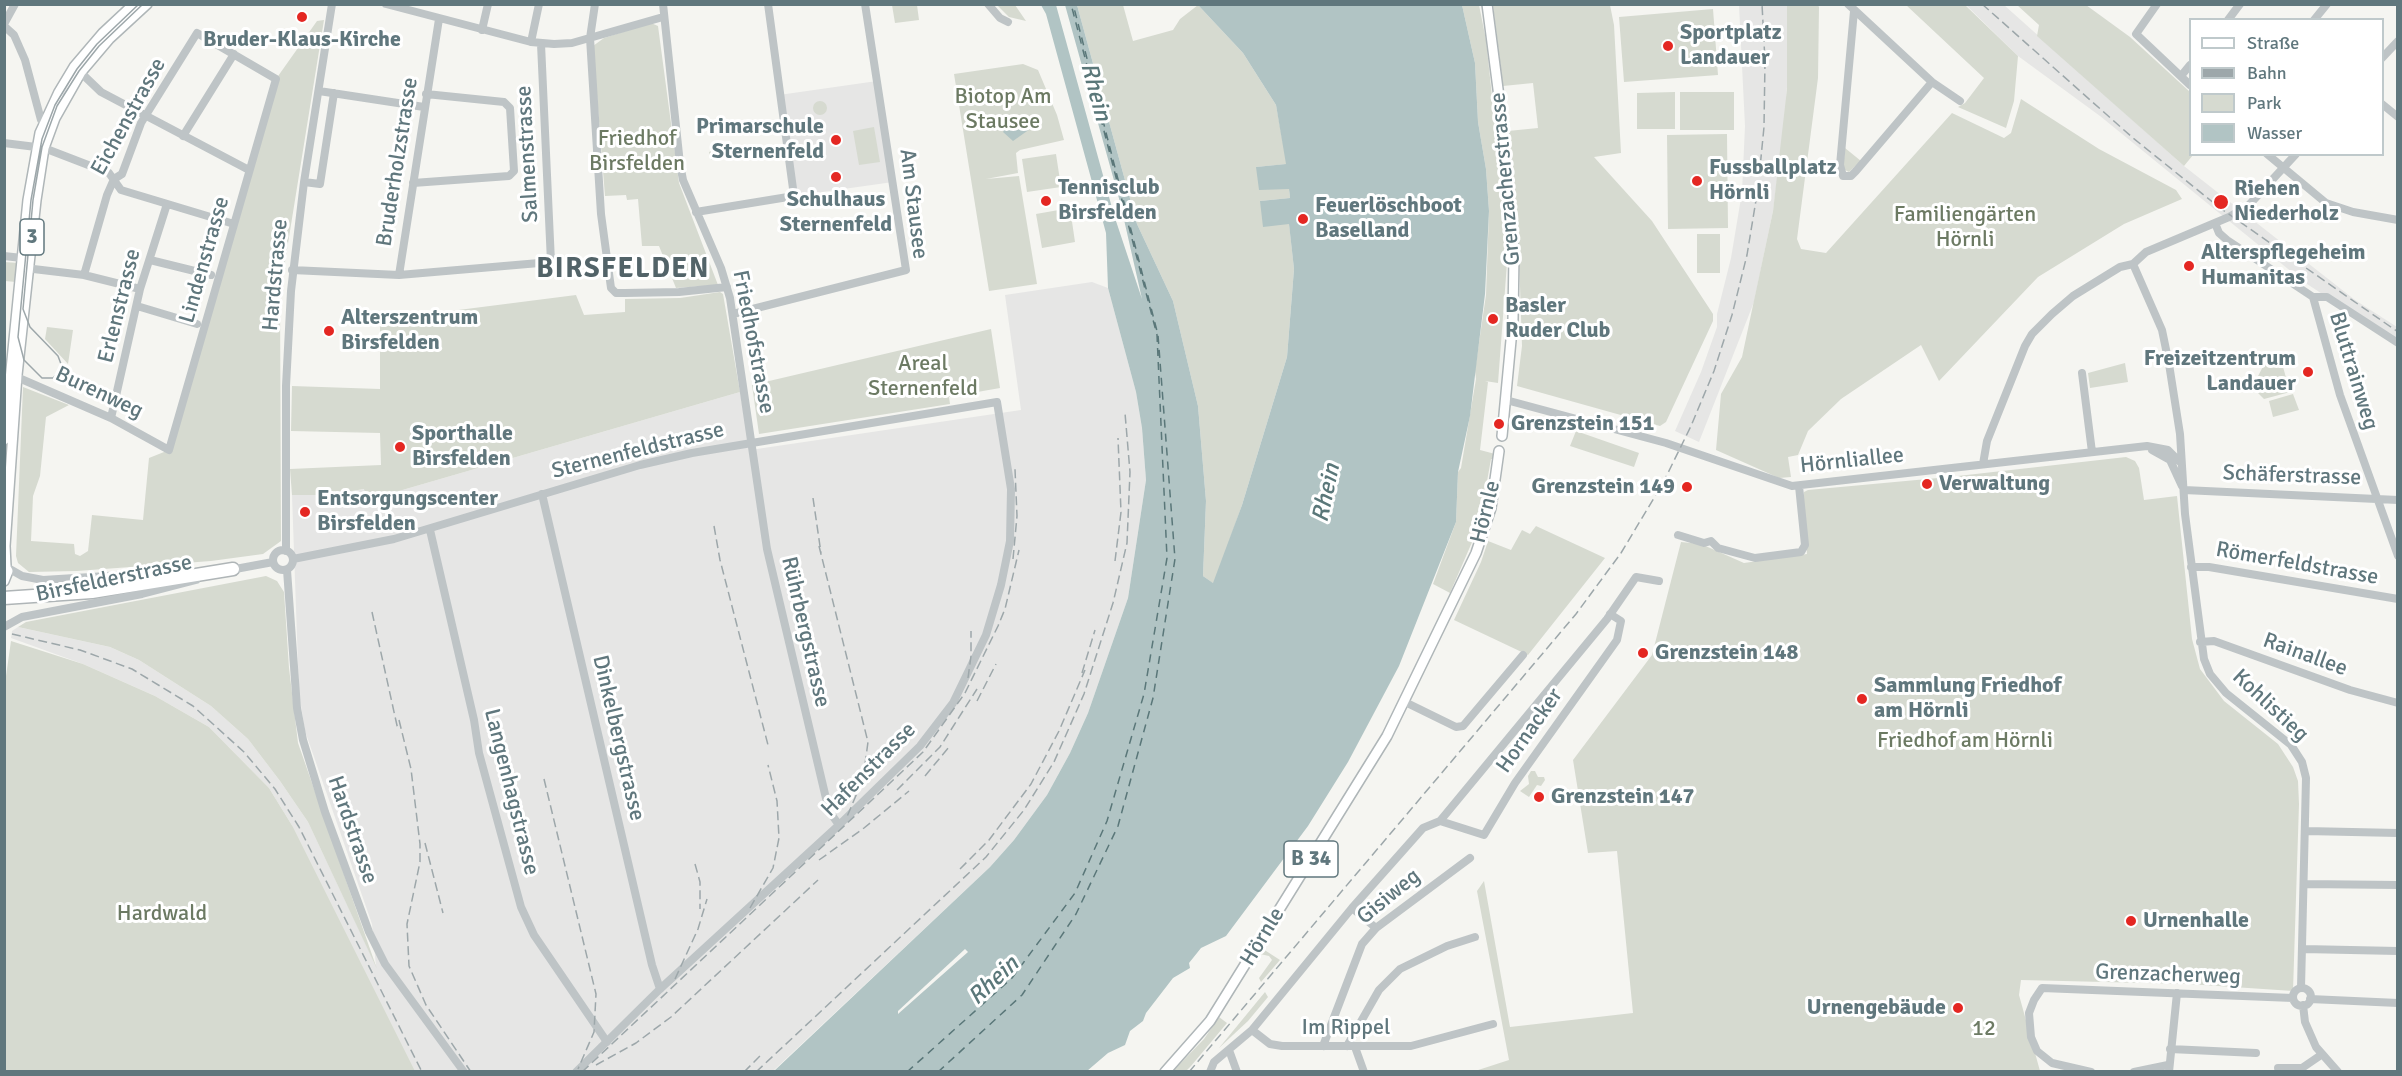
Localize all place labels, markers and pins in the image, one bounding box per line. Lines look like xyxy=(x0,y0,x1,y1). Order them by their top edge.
marker: Bruder-Klaus-Kirche xyxy=(295,10,309,24)
place label: Sportplatz Landauer xyxy=(1680,20,1782,72)
place label: Bruder-Klaus-Kirche xyxy=(203,27,401,53)
marker: Sportplatz Landauer xyxy=(1661,39,1675,53)
place label: Primarschule Sternenfeld xyxy=(696,114,824,166)
marker: Primarschule Sternenfeld xyxy=(829,133,843,147)
place label: Fussballplatz Hörnli xyxy=(1709,155,1837,206)
marker: Schulhaus Sternenfeld xyxy=(829,170,843,184)
marker: Fussballplatz Hörnli xyxy=(1690,174,1704,188)
place label: Tennisclub Birsfelden xyxy=(1058,175,1159,226)
place label: Riehen Niederholz xyxy=(2234,176,2339,228)
place label: Schulhaus Sternenfeld xyxy=(780,187,892,238)
place label: Feuerlöschboot Baselland xyxy=(1315,193,1462,244)
marker: Riehen Niederholz xyxy=(2212,193,2230,211)
marker: Tennisclub Birsfelden xyxy=(1039,194,1053,208)
marker: Feuerlöschboot Baselland xyxy=(1296,212,1310,226)
place label: Alterspflegeheim Humanitas xyxy=(2201,240,2366,292)
marker: Alterspflegeheim Humanitas xyxy=(2182,259,2196,273)
place label: Basler Ruder Club xyxy=(1505,293,1610,344)
place label: Alterszentrum Birsfelden xyxy=(341,305,478,356)
marker: Basler Ruder Club xyxy=(1486,312,1500,326)
marker: Alterszentrum Birsfelden xyxy=(322,324,336,338)
place label: Freizeitzentrum Landauer xyxy=(2144,346,2296,398)
marker: Freizeitzentrum Landauer xyxy=(2301,365,2315,379)
place label: Grenzstein 151 xyxy=(1511,411,1654,437)
marker: Grenzstein 151 xyxy=(1492,417,1506,431)
place label: Sporthalle Birsfelden xyxy=(412,421,513,472)
marker: Sporthalle Birsfelden xyxy=(393,440,407,454)
place label: Verwaltung xyxy=(1939,471,2050,497)
place label: Grenzstein 149 xyxy=(1532,474,1675,500)
marker: Verwaltung xyxy=(1920,477,1934,491)
marker: Grenzstein 149 xyxy=(1680,480,1694,494)
place label: Entsorgungscenter Birsfelden xyxy=(317,486,498,538)
marker: Entsorgungscenter Birsfelden xyxy=(298,505,312,519)
place label: Grenzstein 148 xyxy=(1655,640,1798,666)
marker: Grenzstein 148 xyxy=(1636,646,1650,660)
place label: Sammlung Friedhof am Hörnli xyxy=(1874,673,2062,724)
marker: Sammlung Friedhof am Hörnli xyxy=(1855,692,1869,706)
place label: Grenzstein 147 xyxy=(1551,784,1694,810)
marker: Grenzstein 147 xyxy=(1532,790,1546,804)
place label: Urnenhalle xyxy=(2143,908,2249,934)
marker: Urnenhalle xyxy=(2124,914,2138,928)
place label: Urnengebäude xyxy=(1807,995,1946,1021)
marker: Urnengebäude xyxy=(1951,1001,1965,1015)

